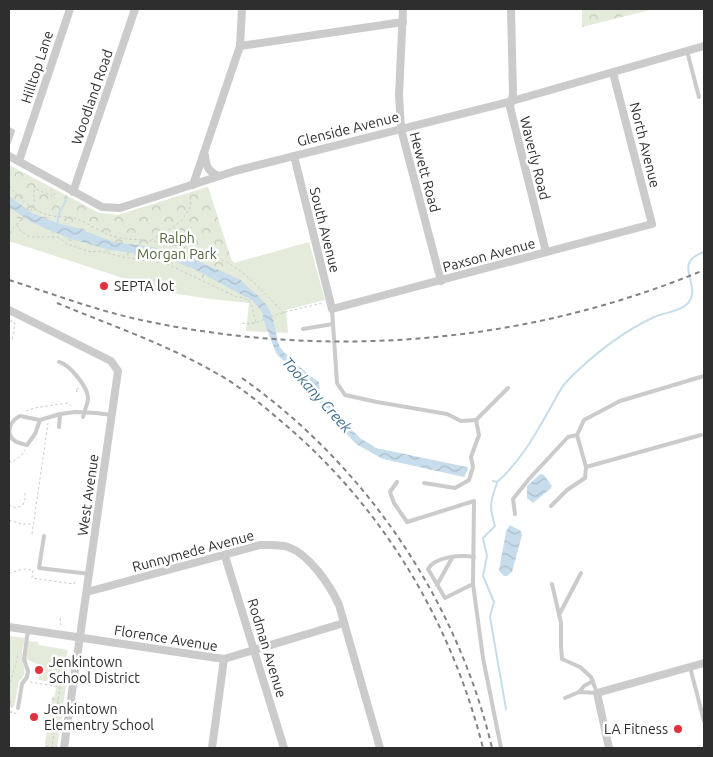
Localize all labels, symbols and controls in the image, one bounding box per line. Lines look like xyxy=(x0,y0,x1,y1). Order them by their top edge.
street label: Hilltop Lane xyxy=(18,29,56,105)
street label: Woodland Road xyxy=(68,47,116,147)
street label: North Avenue xyxy=(627,101,663,189)
street label: Glenside Avenue xyxy=(295,109,401,149)
street label: Waverly Road xyxy=(517,115,553,201)
street label: Hewett Road xyxy=(407,130,443,214)
street label: South Avenue xyxy=(307,186,343,274)
park label: Ralph Morgan Park xyxy=(137,230,217,262)
street label: Paxson Avenue xyxy=(441,235,537,275)
place label: SEPTA lot xyxy=(114,278,175,294)
marker: SEPTA lot xyxy=(98,280,110,292)
water label: Tookany Creek xyxy=(279,353,356,436)
street label: West Avenue xyxy=(74,453,102,537)
street label: Runnymede Avenue xyxy=(130,527,256,575)
street label: Rodman Avenue xyxy=(244,597,290,699)
street label: Florence Avenue xyxy=(113,622,219,654)
place label: Jenkintown School District xyxy=(49,654,140,686)
marker: Jenkintown School District xyxy=(33,664,45,676)
place label: Jenkintown Elementry School xyxy=(44,701,154,733)
marker: Jenkintown Elementry School xyxy=(28,711,40,723)
place label: LA Fitness xyxy=(604,721,668,737)
marker: LA Fitness xyxy=(672,723,684,735)

